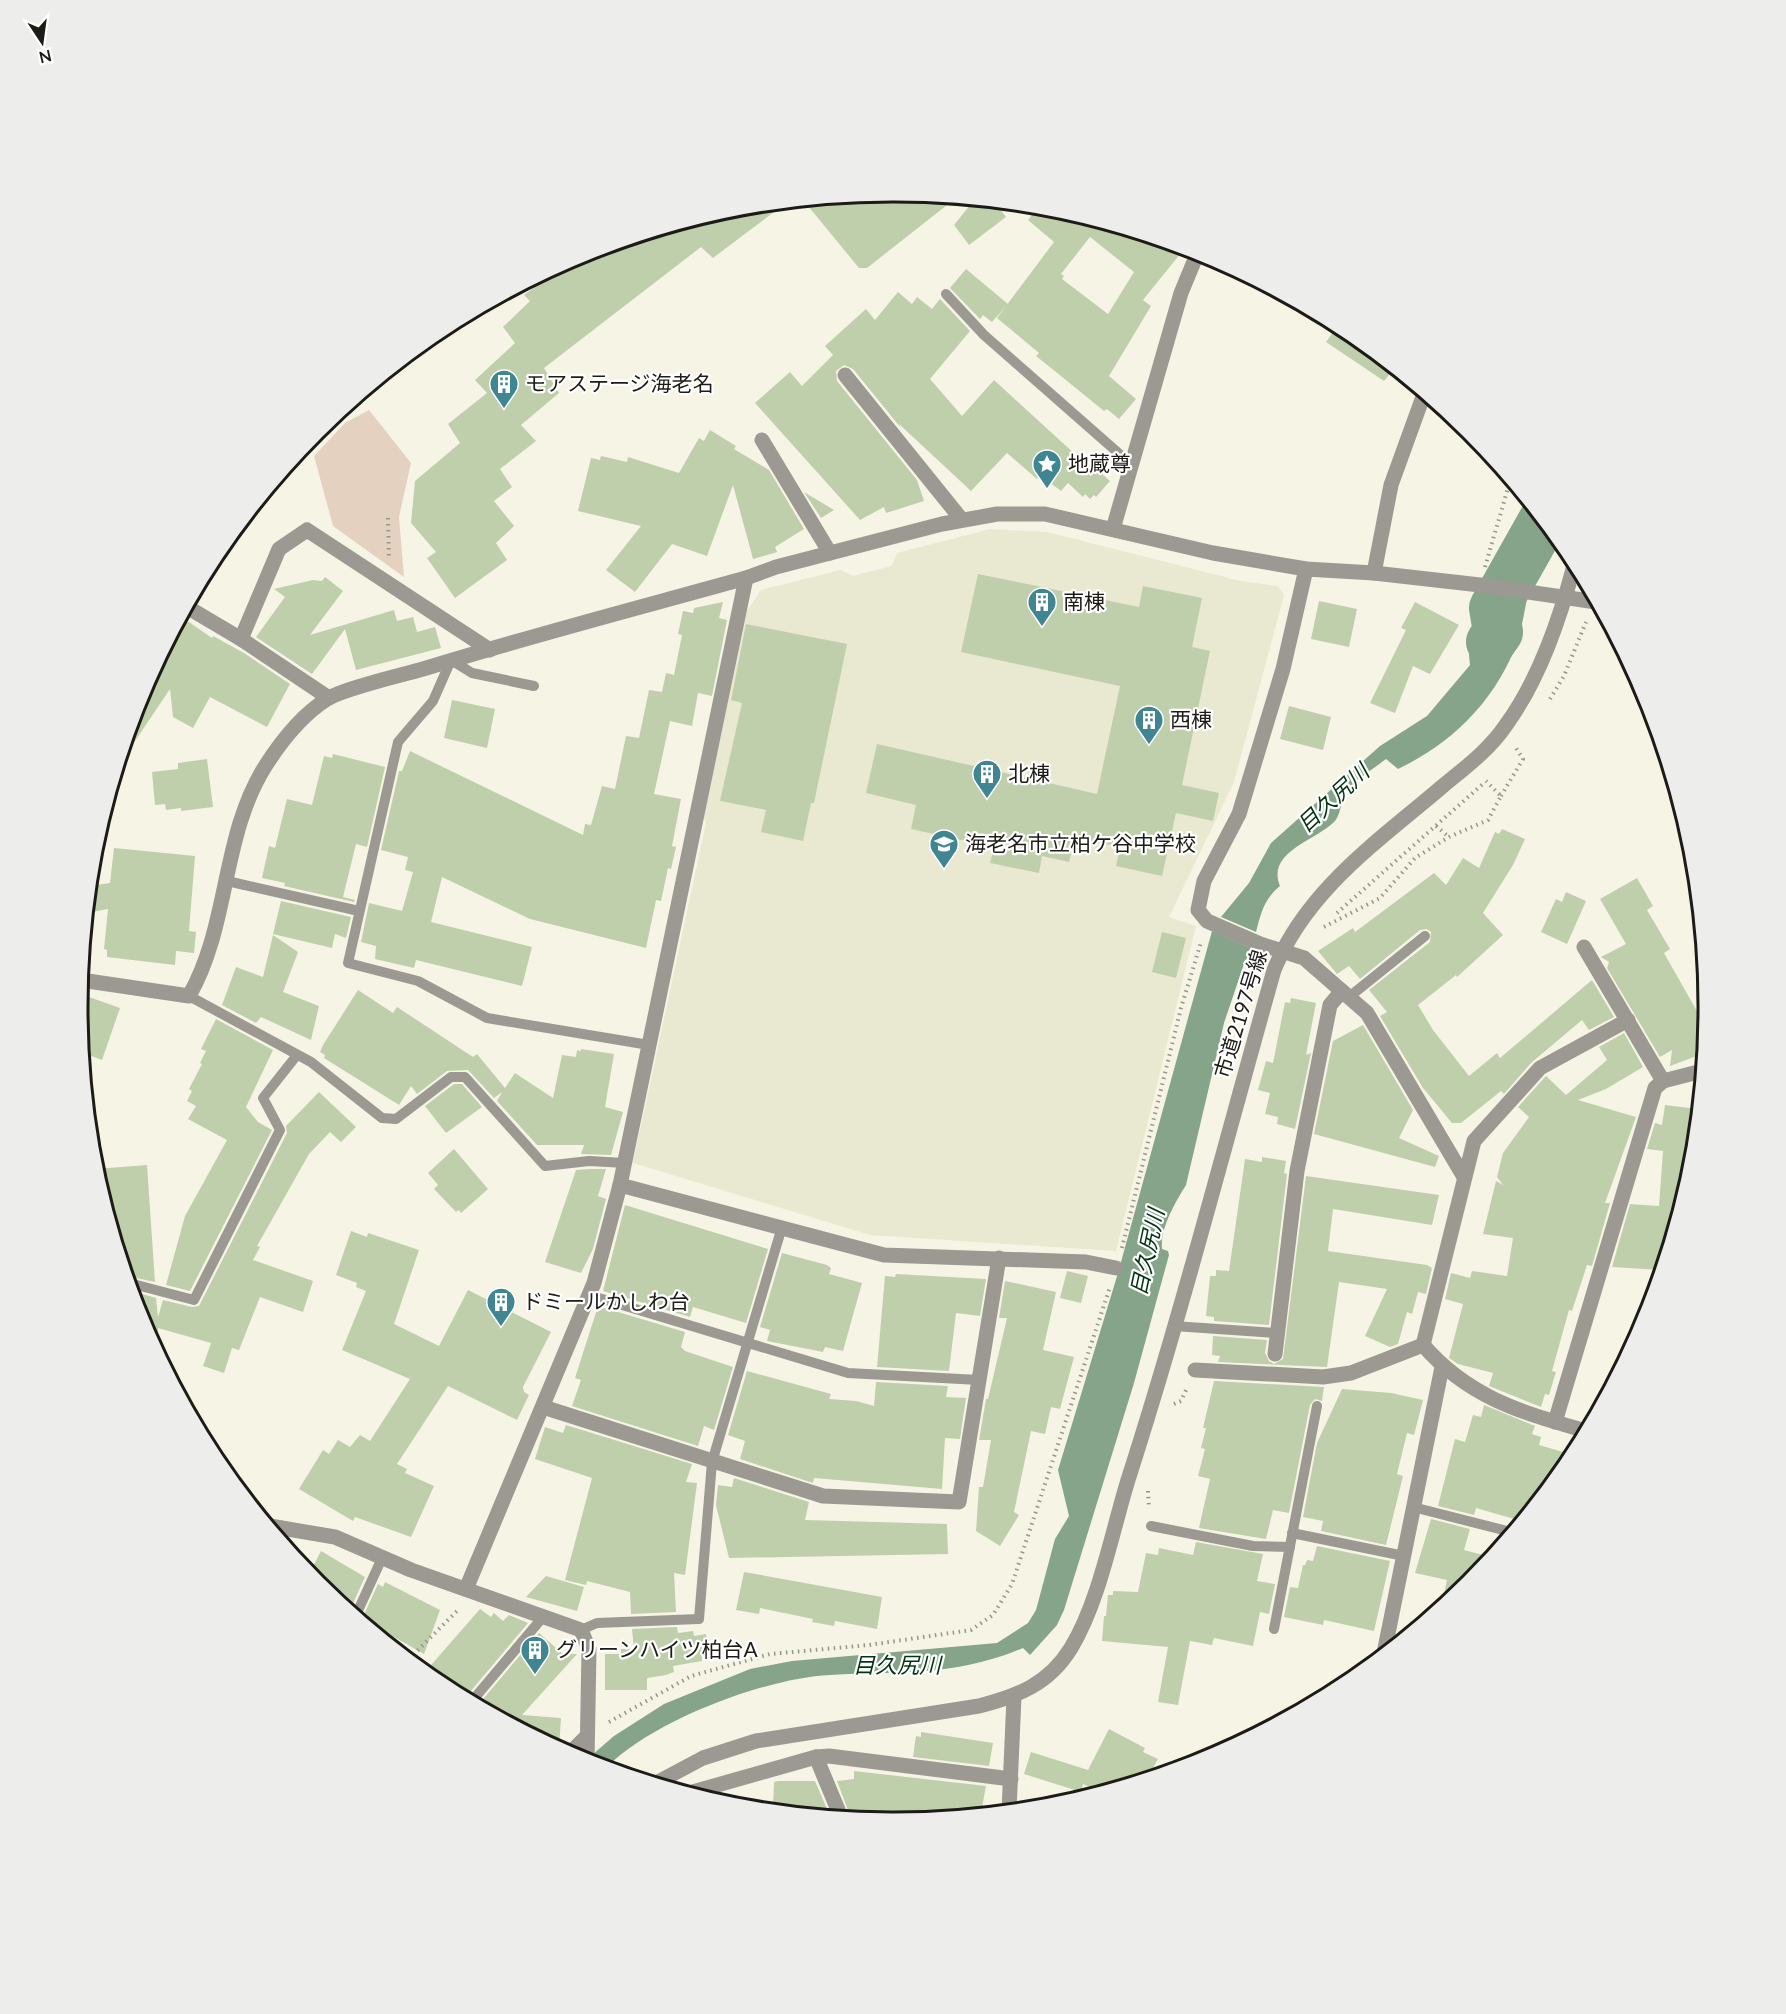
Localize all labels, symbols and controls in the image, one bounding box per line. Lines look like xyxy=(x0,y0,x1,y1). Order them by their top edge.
north arrow xyxy=(12,12,72,72)
text: N xyxy=(37,46,54,68)
building icon: モアステージ海老名 xyxy=(488,368,520,410)
place label: モアステージ海老名 xyxy=(525,370,714,395)
place icon: 地蔵尊 xyxy=(1031,448,1063,490)
place label: 地蔵尊 xyxy=(1068,450,1131,475)
building icon: 南棟 xyxy=(1026,586,1058,628)
place label: 南棟 xyxy=(1063,588,1105,613)
building icon: 西棟 xyxy=(1133,704,1165,746)
place label: 西棟 xyxy=(1170,706,1212,731)
water label: 目久尻川 xyxy=(1291,756,1376,838)
building icon: 北棟 xyxy=(971,758,1003,800)
place label: 北棟 xyxy=(1008,760,1050,785)
school or university icon: 海老名市立柏ケ谷中学校 xyxy=(928,828,960,870)
place label: 海老名市立柏ケ谷中学校 xyxy=(965,830,1196,855)
street label: 市道2197号線 xyxy=(1208,946,1271,1081)
water label: 目久尻川 xyxy=(1124,1204,1169,1298)
building icon: ドミールかしわ台 xyxy=(485,1286,517,1328)
place label: ドミールかしわ台 xyxy=(522,1288,690,1313)
building icon: グリーンハイツ柏台A xyxy=(519,1634,551,1676)
place label: グリーンハイツ柏台A xyxy=(556,1636,759,1661)
water label: 目久尻川 xyxy=(853,1651,943,1678)

